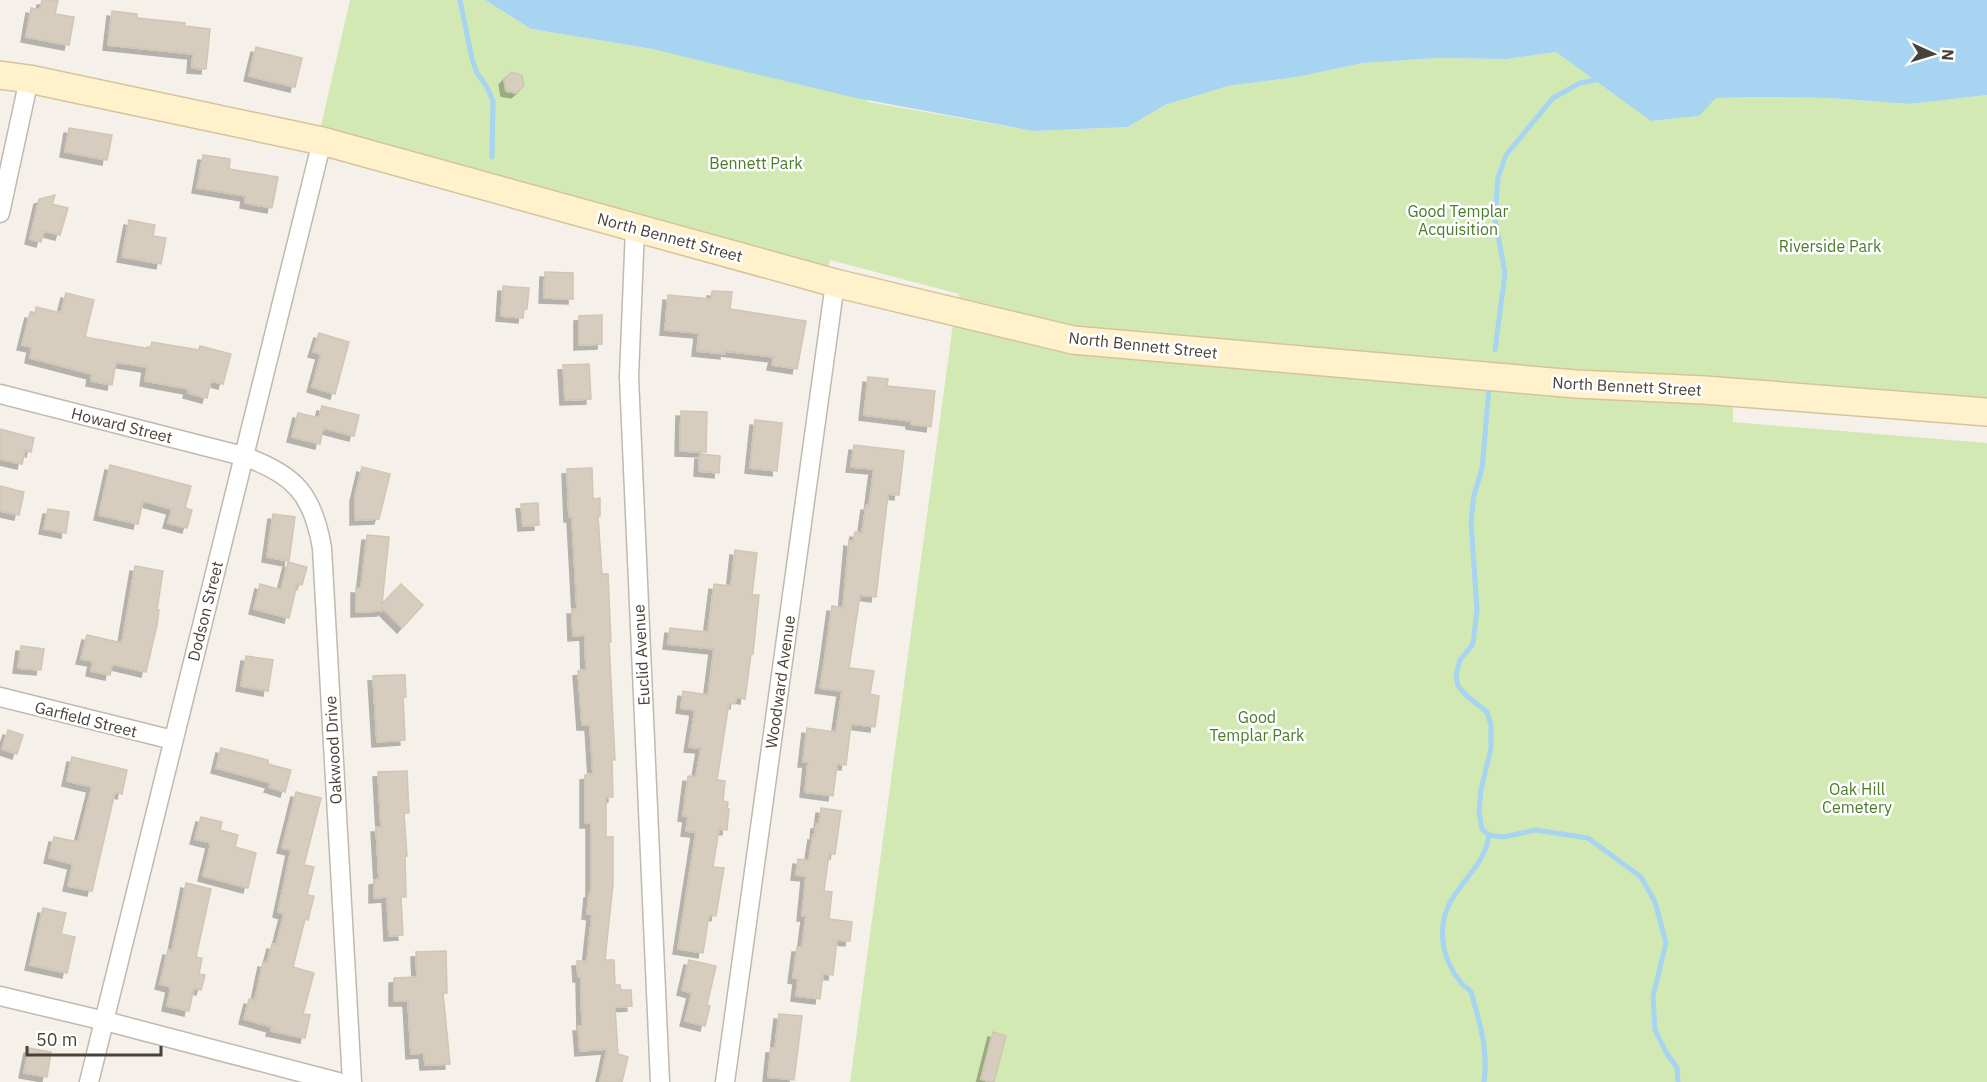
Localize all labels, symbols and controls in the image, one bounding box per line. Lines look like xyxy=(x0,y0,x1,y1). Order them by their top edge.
north arrow xyxy=(1903,24,1963,84)
text: N xyxy=(1938,49,1958,62)
park label: Bennett Park xyxy=(709,153,803,173)
park label: Good Templar Acquisition xyxy=(1407,201,1509,239)
street label: North Bennett Street xyxy=(595,208,745,266)
park label: Riverside Park xyxy=(1779,236,1882,256)
street label: North Bennett Street xyxy=(1068,327,1218,363)
street label: North Bennett Street xyxy=(1552,372,1702,400)
street label: Howard Street xyxy=(69,403,175,447)
street label: Dodson Street xyxy=(183,559,227,663)
street label: Euclid Avenue xyxy=(628,604,654,706)
street label: Woodward Avenue xyxy=(761,614,799,750)
street label: Oakwood Drive xyxy=(320,695,346,805)
street label: Garfield Street xyxy=(33,697,139,741)
park label: Good Templar Park xyxy=(1209,707,1305,745)
park label: Oak Hill Cemetery xyxy=(1822,779,1892,817)
scale bar xyxy=(27,1019,160,1057)
text: 50 m xyxy=(36,1028,78,1051)

